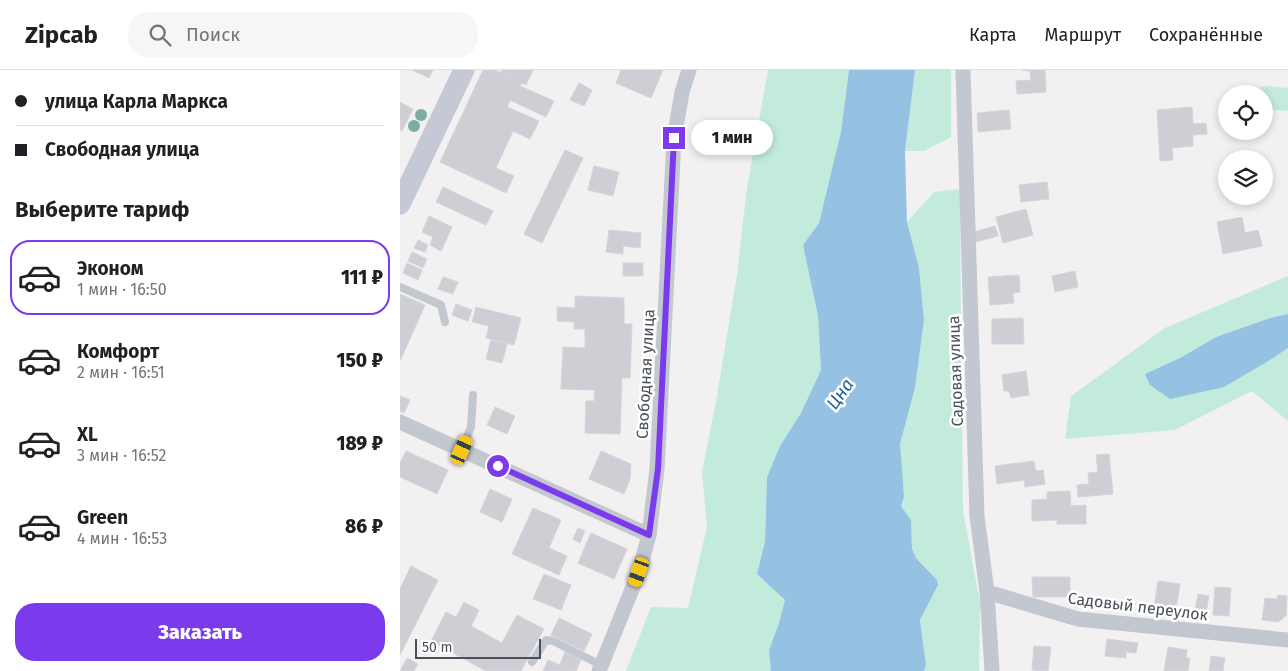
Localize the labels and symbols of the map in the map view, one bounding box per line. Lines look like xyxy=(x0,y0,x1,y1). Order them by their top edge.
callout: 1 мин xyxy=(692,120,774,156)
route end xyxy=(663,127,685,149)
street label: Свободная улица xyxy=(633,309,658,440)
street label: Садовая улица xyxy=(944,315,967,427)
water label: Цна xyxy=(822,374,858,414)
car xyxy=(449,433,474,467)
route start xyxy=(487,455,509,477)
car xyxy=(626,555,651,589)
street label: Садовый переулок xyxy=(1067,588,1210,625)
scale bar xyxy=(415,636,541,659)

